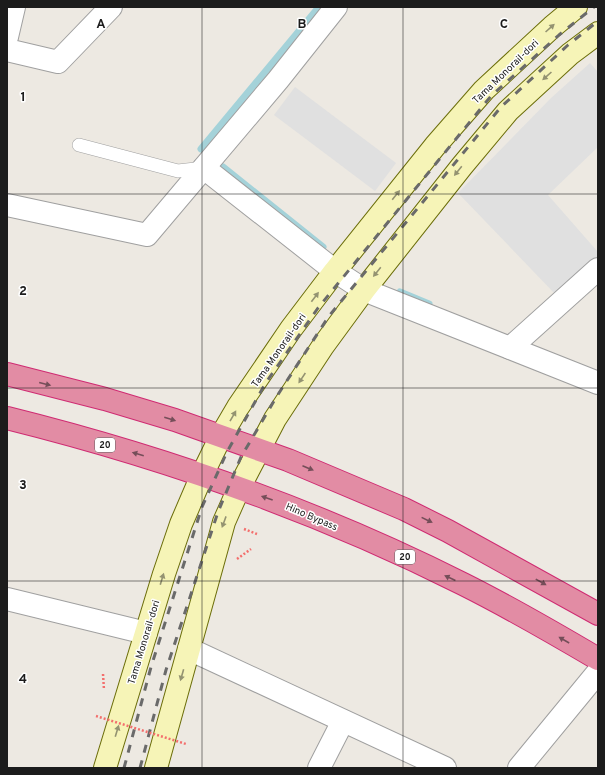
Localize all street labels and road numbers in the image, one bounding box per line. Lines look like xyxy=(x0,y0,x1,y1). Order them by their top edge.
street label: Tama Monorail-dori xyxy=(470,37,542,107)
street label: Tama Monorail-dori xyxy=(249,311,310,390)
road number: 20 xyxy=(95,438,115,452)
street label: Hino Bypass xyxy=(283,501,340,534)
road number: 20 xyxy=(395,550,415,564)
street label: Tama Monorail-dori xyxy=(125,599,163,686)

